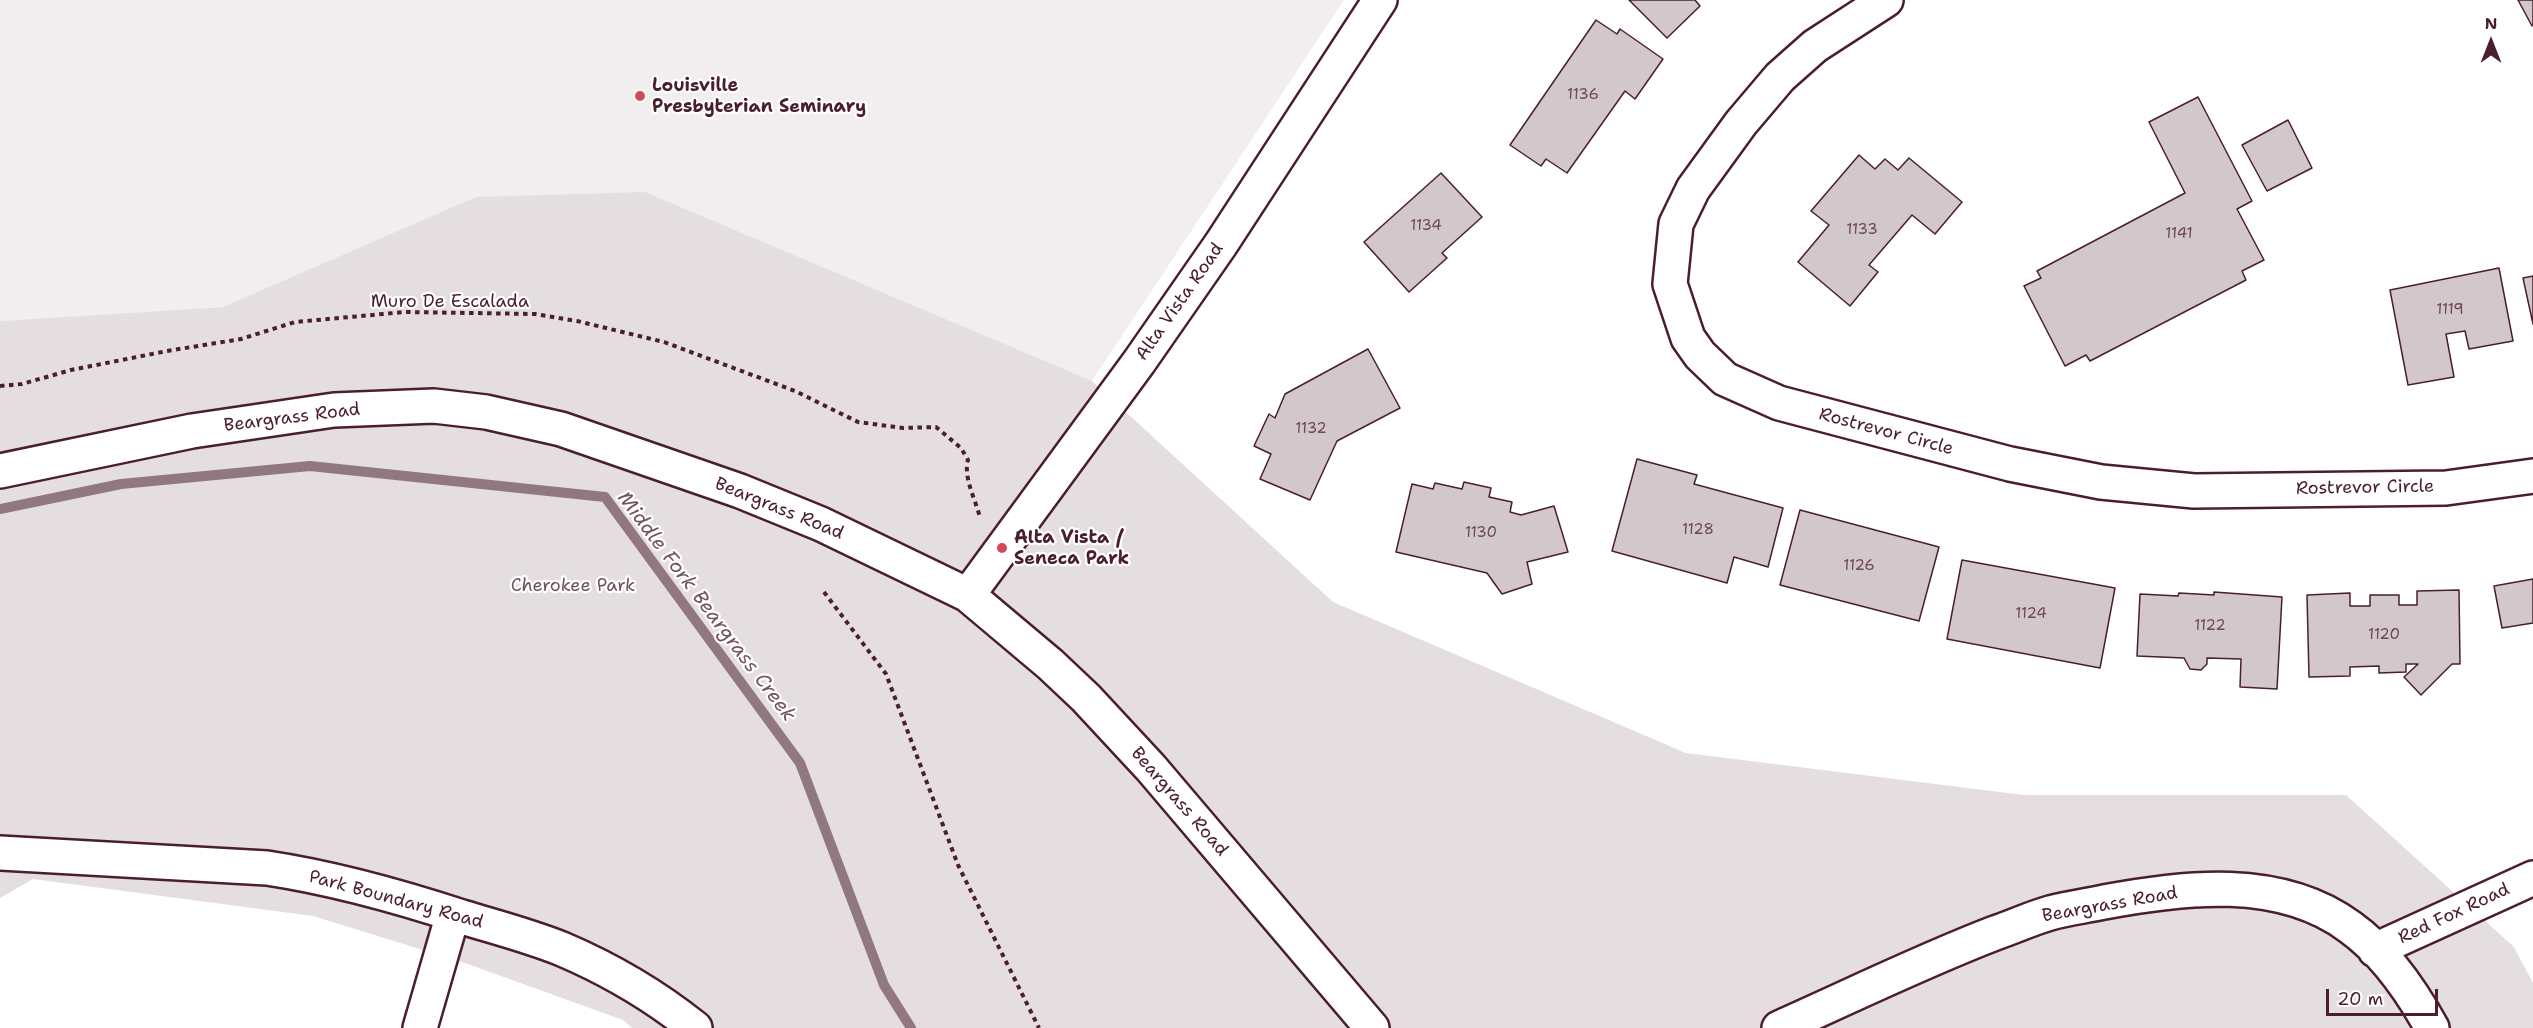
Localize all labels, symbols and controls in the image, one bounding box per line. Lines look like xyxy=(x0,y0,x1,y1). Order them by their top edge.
north arrow xyxy=(2461,12,2521,72)
text: N xyxy=(2485,13,2497,34)
place label: Louisville Presbyterian Seminary xyxy=(652,75,866,118)
house number: 1136 xyxy=(1567,86,1599,104)
marker: Louisville Presbyterian Seminary xyxy=(633,89,647,103)
house number: 1134 xyxy=(1410,217,1442,235)
house number: 1133 xyxy=(1846,221,1878,239)
house number: 1141 xyxy=(2165,225,2193,243)
street label: Alta Vista Road xyxy=(1131,239,1229,365)
street label: Muro De Escalada xyxy=(371,291,529,313)
house number: 1119 xyxy=(2436,301,2464,319)
street label: Beargrass Road xyxy=(223,399,361,437)
street label: Rostrevor Circle xyxy=(1816,404,1956,460)
house number: 1132 xyxy=(1295,420,1327,438)
street label: Beargrass Road xyxy=(711,473,847,545)
street label: Rostrevor Circle xyxy=(2296,476,2434,500)
water label: Middle Fork Beargrass Creek xyxy=(612,487,800,727)
house number: 1128 xyxy=(1682,521,1714,539)
house number: 1130 xyxy=(1465,524,1497,542)
place label: Alta Vista / Seneca Park xyxy=(1014,527,1129,570)
marker: Alta Vista / Seneca Park xyxy=(995,541,1009,555)
house number: 1126 xyxy=(1843,557,1875,575)
park label: Cherokee Park xyxy=(511,575,635,597)
house number: 1124 xyxy=(2015,605,2047,623)
house number: 1122 xyxy=(2194,617,2226,635)
house number: 1120 xyxy=(2368,626,2400,644)
street label: Beargrass Road xyxy=(1126,743,1232,861)
street label: Park Boundary Road xyxy=(306,866,486,934)
street label: Red Fox Road xyxy=(2395,879,2513,949)
street label: Beargrass Road xyxy=(2041,882,2179,928)
scale bar xyxy=(2329,977,2442,1015)
text: 20 m xyxy=(2337,987,2383,1011)

